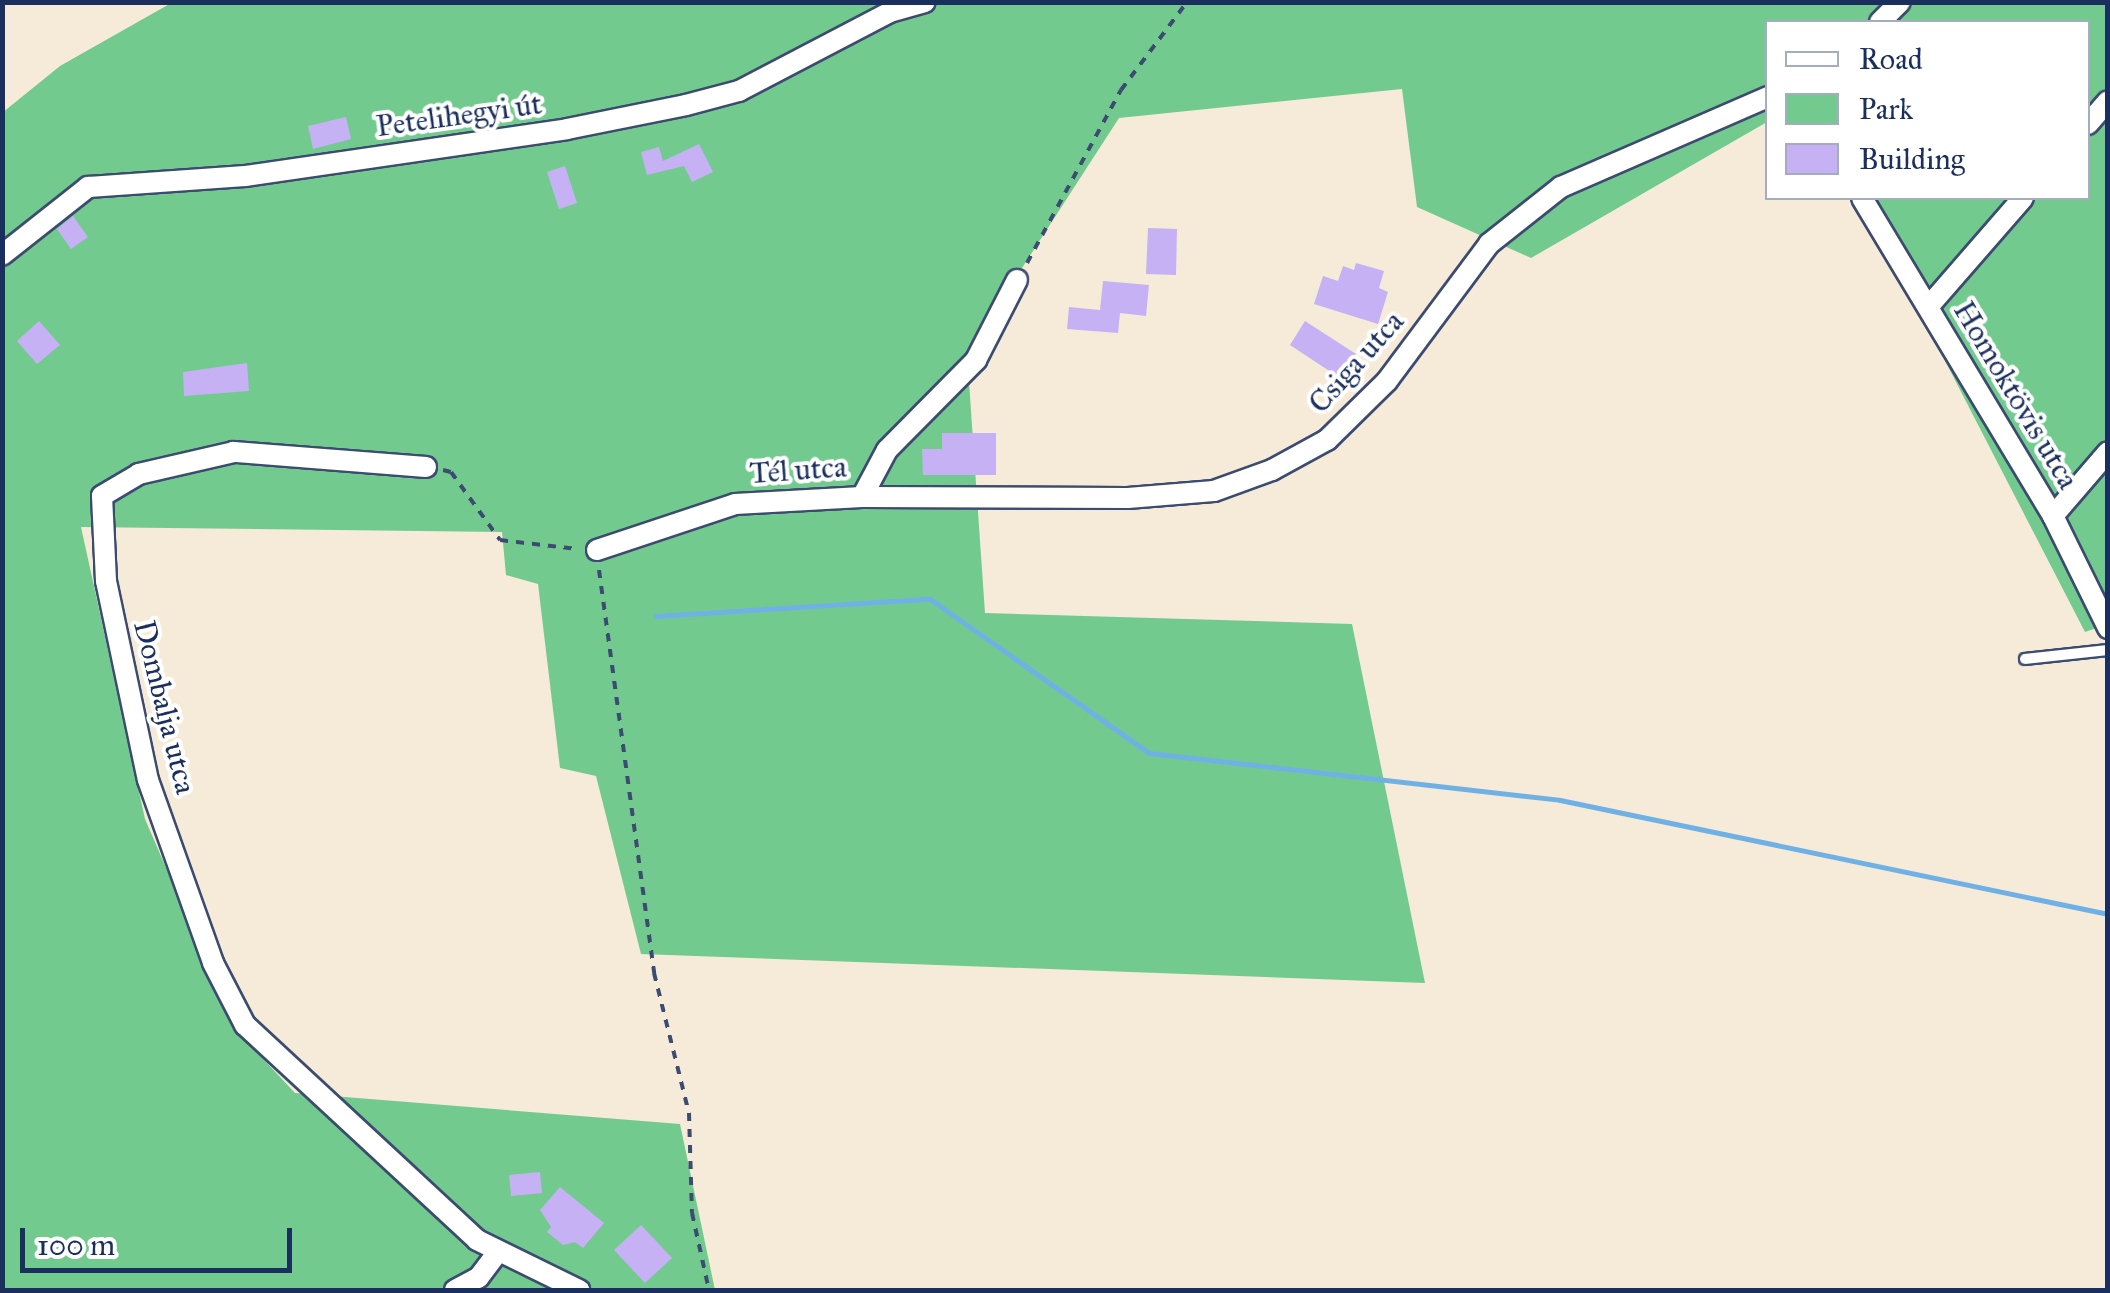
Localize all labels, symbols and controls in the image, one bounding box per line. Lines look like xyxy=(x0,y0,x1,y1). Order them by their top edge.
legend xyxy=(1765,20,2090,200)
text: Road xyxy=(1859,41,1923,77)
street label: Petelihegyi út xyxy=(374,86,544,144)
text: Park xyxy=(1859,91,1913,127)
text: Building xyxy=(1859,141,1965,177)
street label: Homoktövis utca xyxy=(1946,295,2086,495)
street label: Csiga utca xyxy=(1301,304,1411,420)
street label: Tél utca xyxy=(748,449,848,491)
street label: Dombalja utca xyxy=(126,616,204,798)
scale bar xyxy=(25,1208,298,1270)
text: 100 m xyxy=(37,1227,115,1263)

